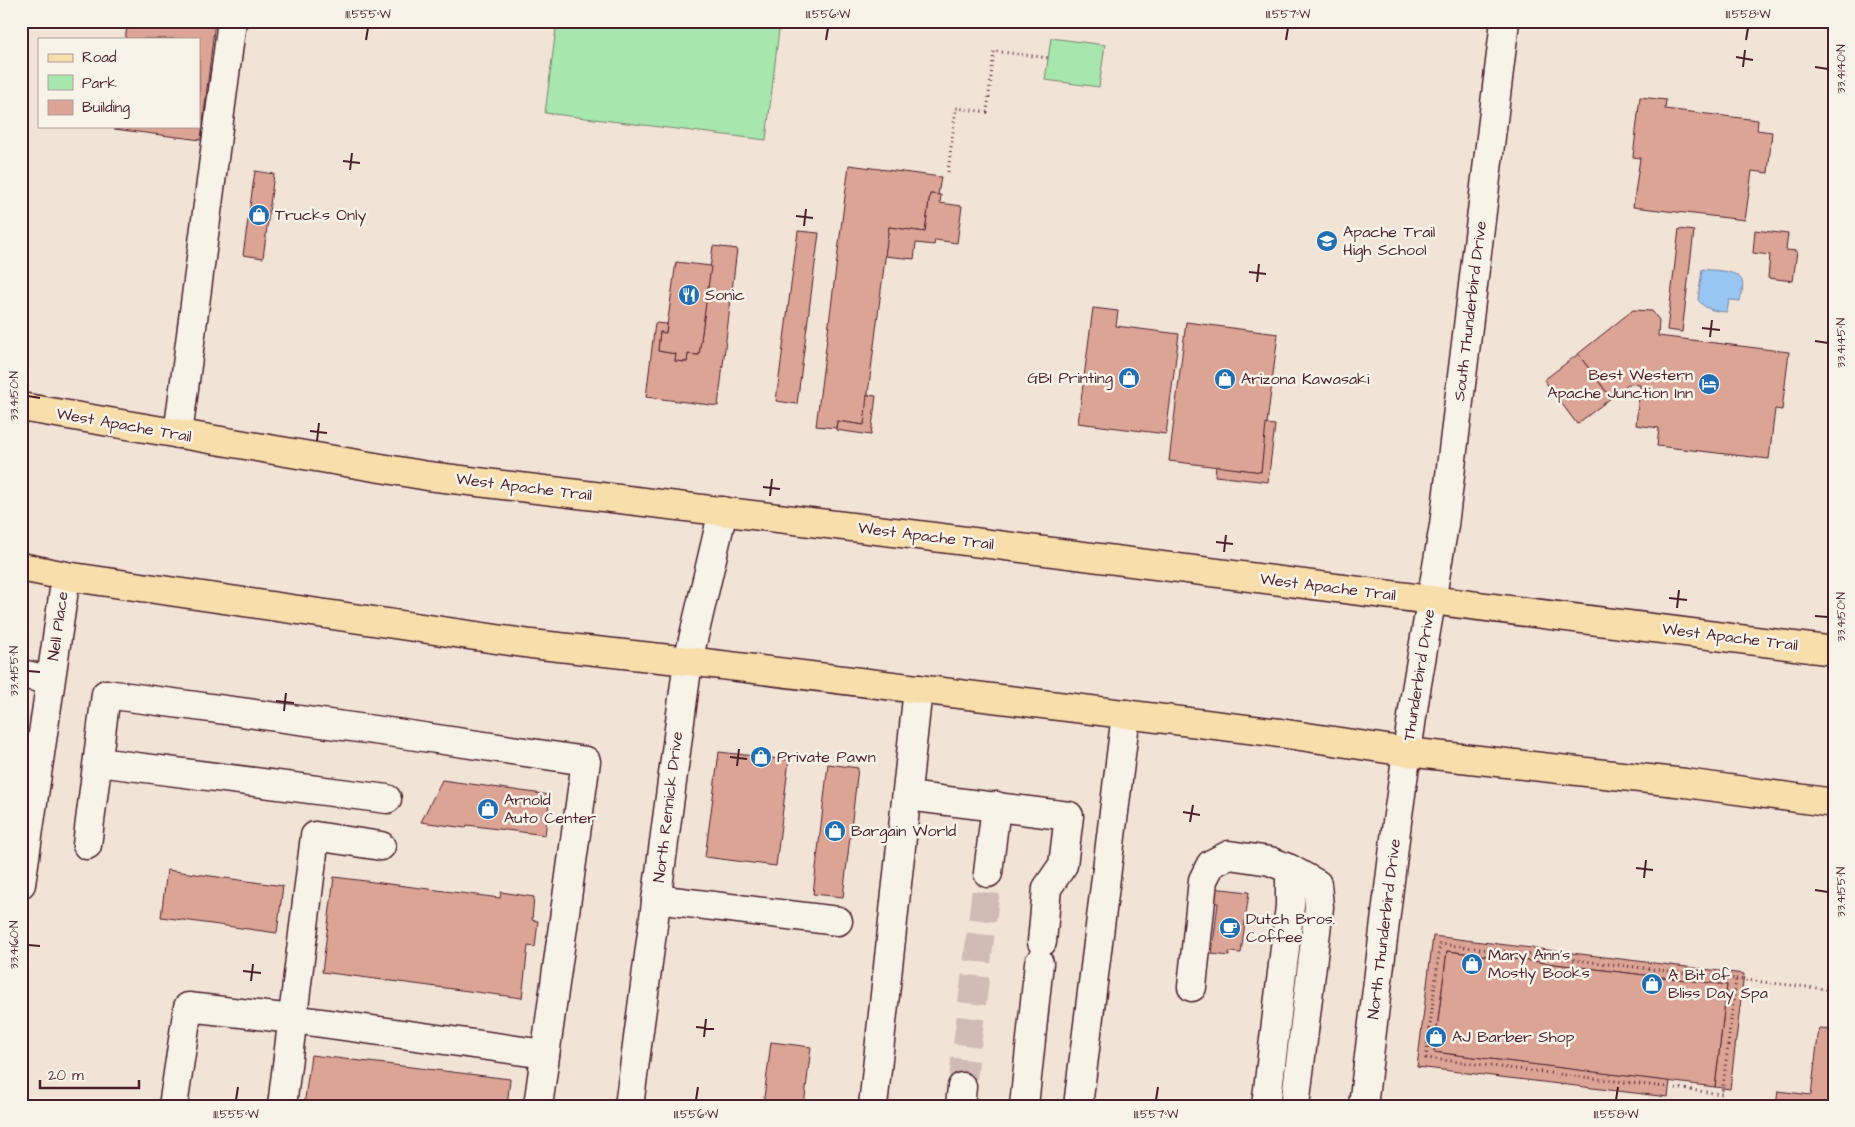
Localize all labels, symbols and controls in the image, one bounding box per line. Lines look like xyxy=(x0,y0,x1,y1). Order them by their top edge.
text: 111.555°W xyxy=(345,6,392,23)
text: 111.556°W xyxy=(806,6,851,23)
text: 111.557°W xyxy=(1266,6,1311,23)
text: 111.558°W xyxy=(1726,6,1771,23)
legend xyxy=(38,38,200,128)
text: 33.4140°N xyxy=(1833,44,1850,94)
text: Road xyxy=(82,47,117,68)
text: Park xyxy=(82,73,117,94)
text: Building xyxy=(82,97,130,119)
shop icon: Trucks Only xyxy=(247,203,271,227)
place label: Trucks Only xyxy=(275,204,367,227)
street label: South Thunderbird Drive xyxy=(1448,219,1492,402)
place label: Apache Trail High School xyxy=(1343,221,1435,262)
school or university icon: Apache Trail High School xyxy=(1315,229,1339,253)
restaurant icon: Sonic xyxy=(677,283,701,307)
place label: Sonic xyxy=(705,284,745,306)
text: 33.4145°N xyxy=(1833,317,1850,368)
place label: Best Western Apache Junction Inn xyxy=(1547,364,1693,404)
shop icon: GBI Printing xyxy=(1117,366,1141,390)
place label: GBI Printing xyxy=(1027,367,1113,390)
shop icon: Arizona Kawasaki xyxy=(1213,367,1237,391)
place label: Arizona Kawasaki xyxy=(1241,368,1370,390)
text: 33.4150°N xyxy=(6,371,23,421)
hotel icon: Best Western Apache Junction Inn xyxy=(1697,372,1721,396)
street label: West Apache Trail xyxy=(55,402,193,448)
street label: West Apache Trail xyxy=(455,468,593,506)
street label: West Apache Trail xyxy=(857,517,995,555)
street label: West Apache Trail xyxy=(1259,568,1397,606)
street label: Nell Place xyxy=(42,590,74,662)
text: 33.4150°N xyxy=(1833,592,1850,642)
street label: Thunderbird Drive xyxy=(1398,607,1440,742)
street label: West Apache Trail xyxy=(1661,618,1799,656)
text: 33.4155°N xyxy=(6,645,23,696)
street label: North Rennick Drive xyxy=(648,730,688,884)
shop icon: Private Pawn xyxy=(749,745,773,769)
place label: Private Pawn xyxy=(777,746,876,768)
place label: Arnold Auto Center xyxy=(504,789,596,829)
shop icon: Arnold Auto Center xyxy=(476,797,500,821)
shop icon: Bargain World xyxy=(823,819,847,843)
place label: Bargain World xyxy=(851,820,956,843)
street label: North Thunderbird Drive xyxy=(1362,837,1406,1021)
text: 33.4155°N xyxy=(1833,866,1850,917)
place label: Dutch Bros. Coffee xyxy=(1246,908,1335,948)
cafe icon: Dutch Bros. Coffee xyxy=(1218,916,1242,940)
text: 33.4160°N xyxy=(6,920,23,969)
place label: Mary Ann's Mostly Books xyxy=(1488,944,1590,985)
shop icon: Mary Ann's Mostly Books xyxy=(1460,952,1484,976)
place label: A Bit of Bliss Day Spa xyxy=(1668,964,1768,1005)
shop icon: A Bit of Bliss Day Spa xyxy=(1640,972,1664,996)
shop icon: AJ Barber Shop xyxy=(1424,1025,1448,1049)
place label: AJ Barber Shop xyxy=(1452,1026,1575,1048)
scale bar xyxy=(40,1057,139,1089)
text: 20 m xyxy=(48,1065,84,1086)
text: 111.555°W xyxy=(213,1106,260,1123)
text: 111.556°W xyxy=(674,1106,719,1123)
text: 111.557°W xyxy=(1134,1106,1179,1123)
text: 111.558°W xyxy=(1594,1106,1639,1123)

